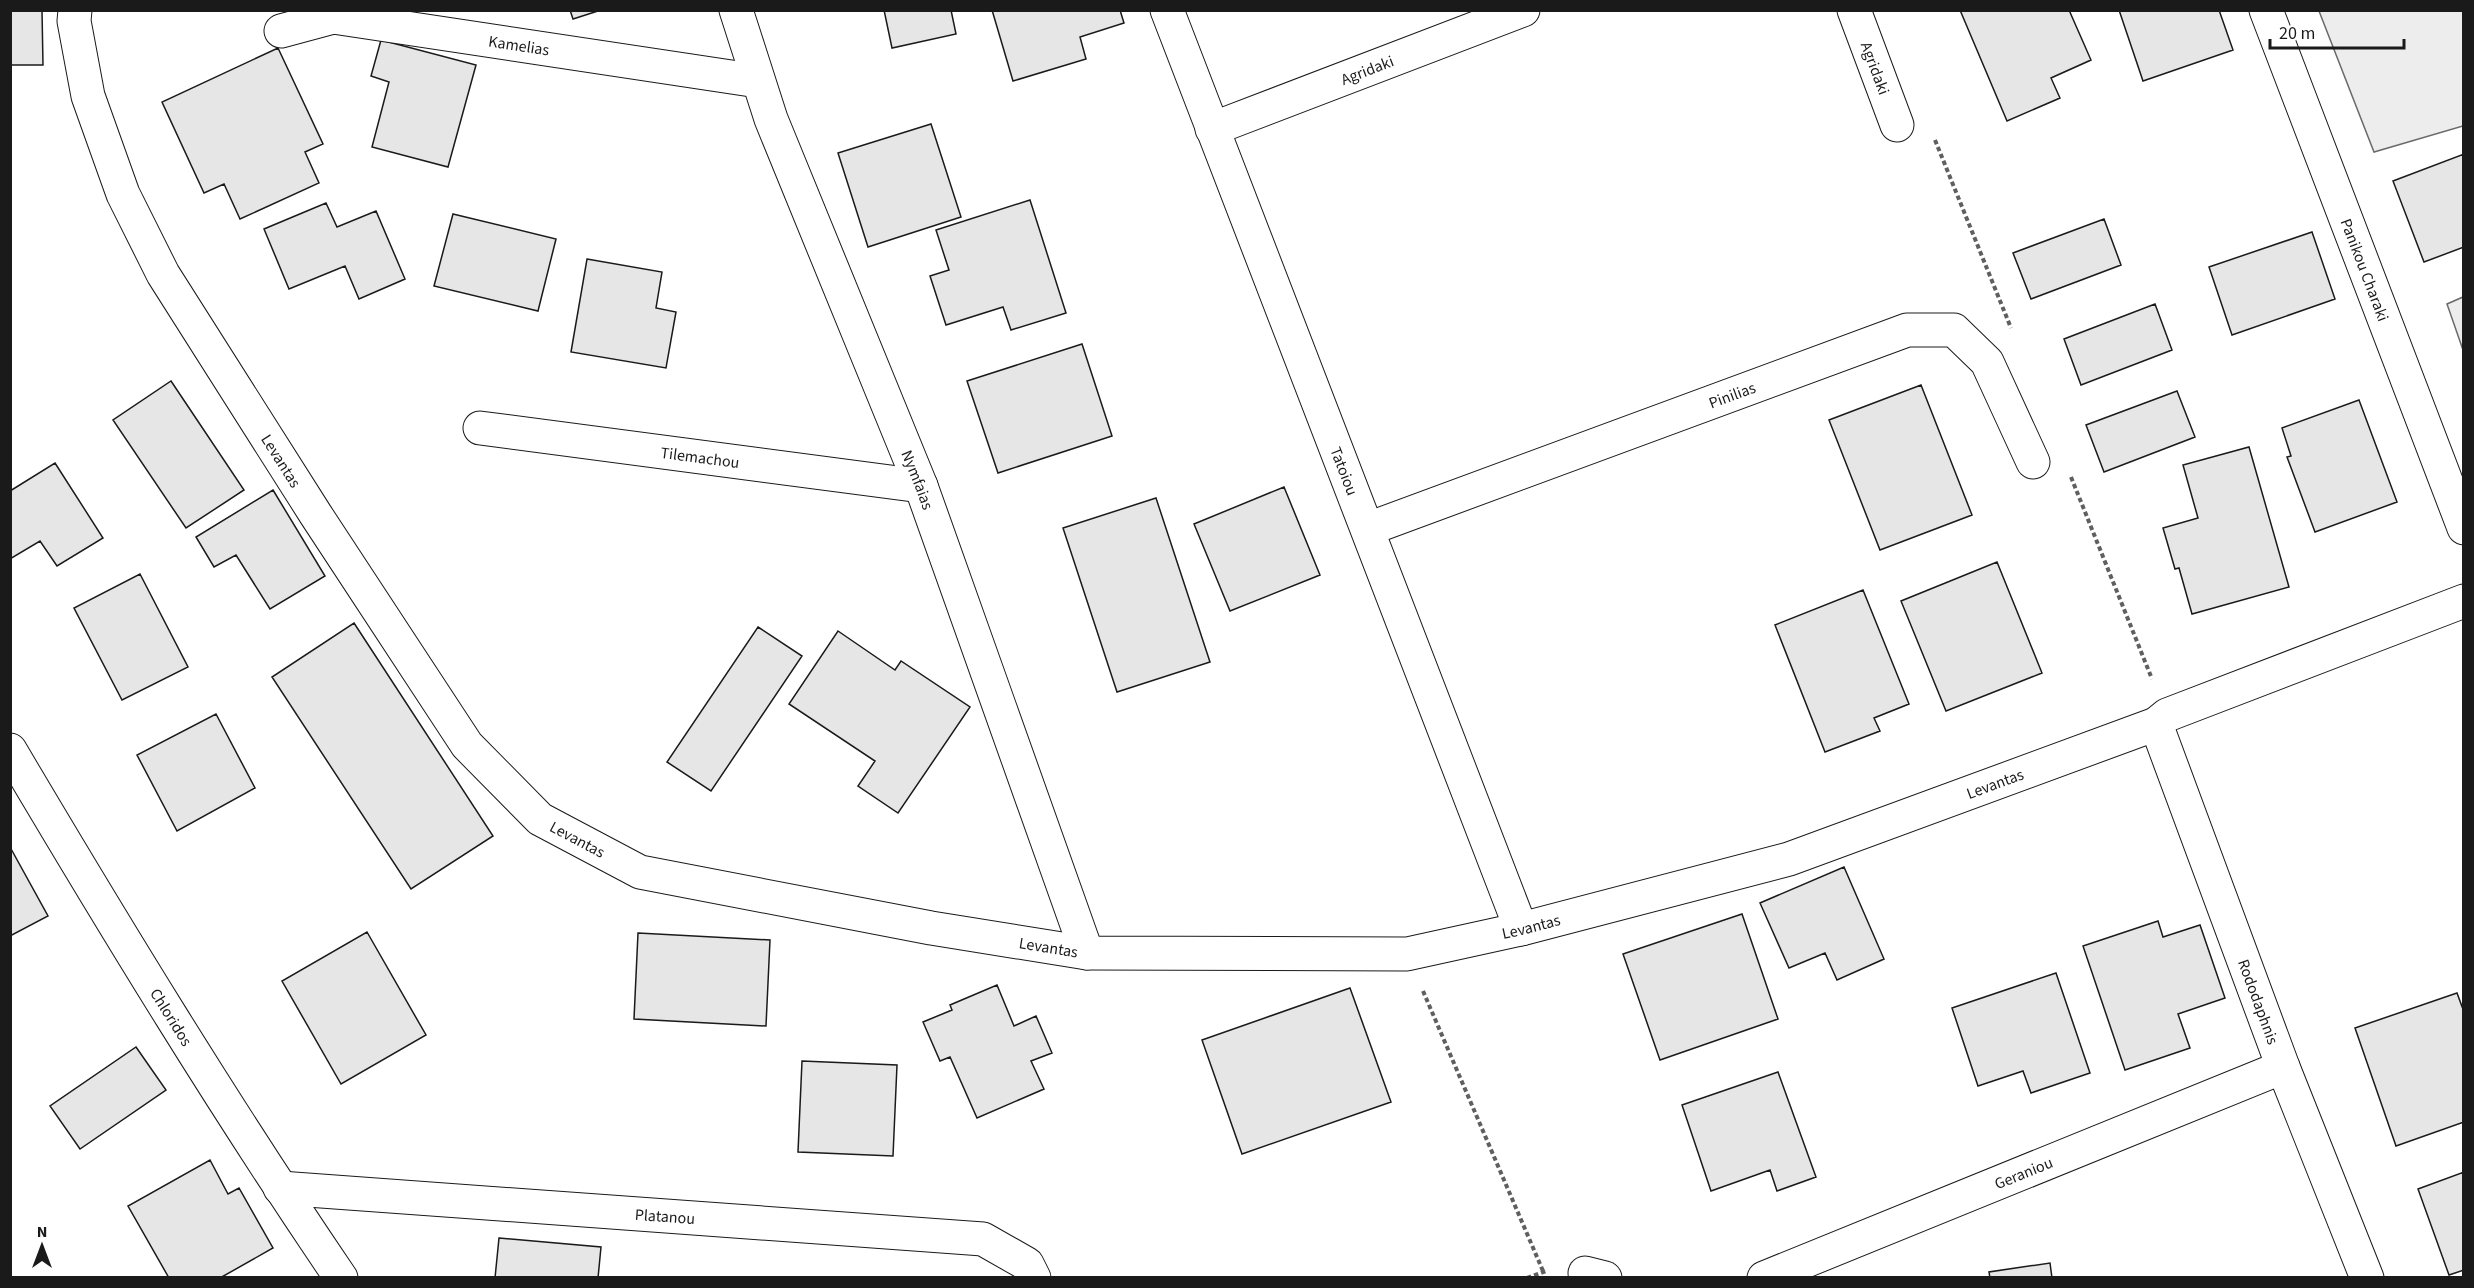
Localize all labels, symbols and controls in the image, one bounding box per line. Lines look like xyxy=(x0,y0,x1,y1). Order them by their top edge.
scale bar xyxy=(2270,12,2404,50)
text: 20 m xyxy=(2279,21,2315,46)
street label: Kamelias xyxy=(487,31,551,61)
street label: Agridaki xyxy=(1855,39,1895,98)
street label: Agridaki xyxy=(1338,50,1397,91)
street label: Panikou Charaki xyxy=(2335,215,2394,325)
street label: Pinilias xyxy=(1706,377,1759,414)
street label: Levantas xyxy=(255,430,306,492)
street label: Tilemachou xyxy=(659,442,741,474)
street label: Tatoiou xyxy=(1324,444,1363,499)
street label: Nymfaias xyxy=(895,447,939,513)
street label: Levantas xyxy=(1964,764,2027,805)
street label: Levantas xyxy=(546,816,609,864)
street label: Levantas xyxy=(1500,909,1563,945)
street label: Levantas xyxy=(1017,932,1080,963)
street label: Rododaphnis xyxy=(2232,956,2284,1048)
street label: Chloridos xyxy=(144,984,197,1051)
street label: Geraniou xyxy=(1991,1152,2056,1195)
street label: Platanou xyxy=(634,1204,696,1230)
north arrow xyxy=(12,1216,72,1276)
text: N xyxy=(37,1221,47,1243)

